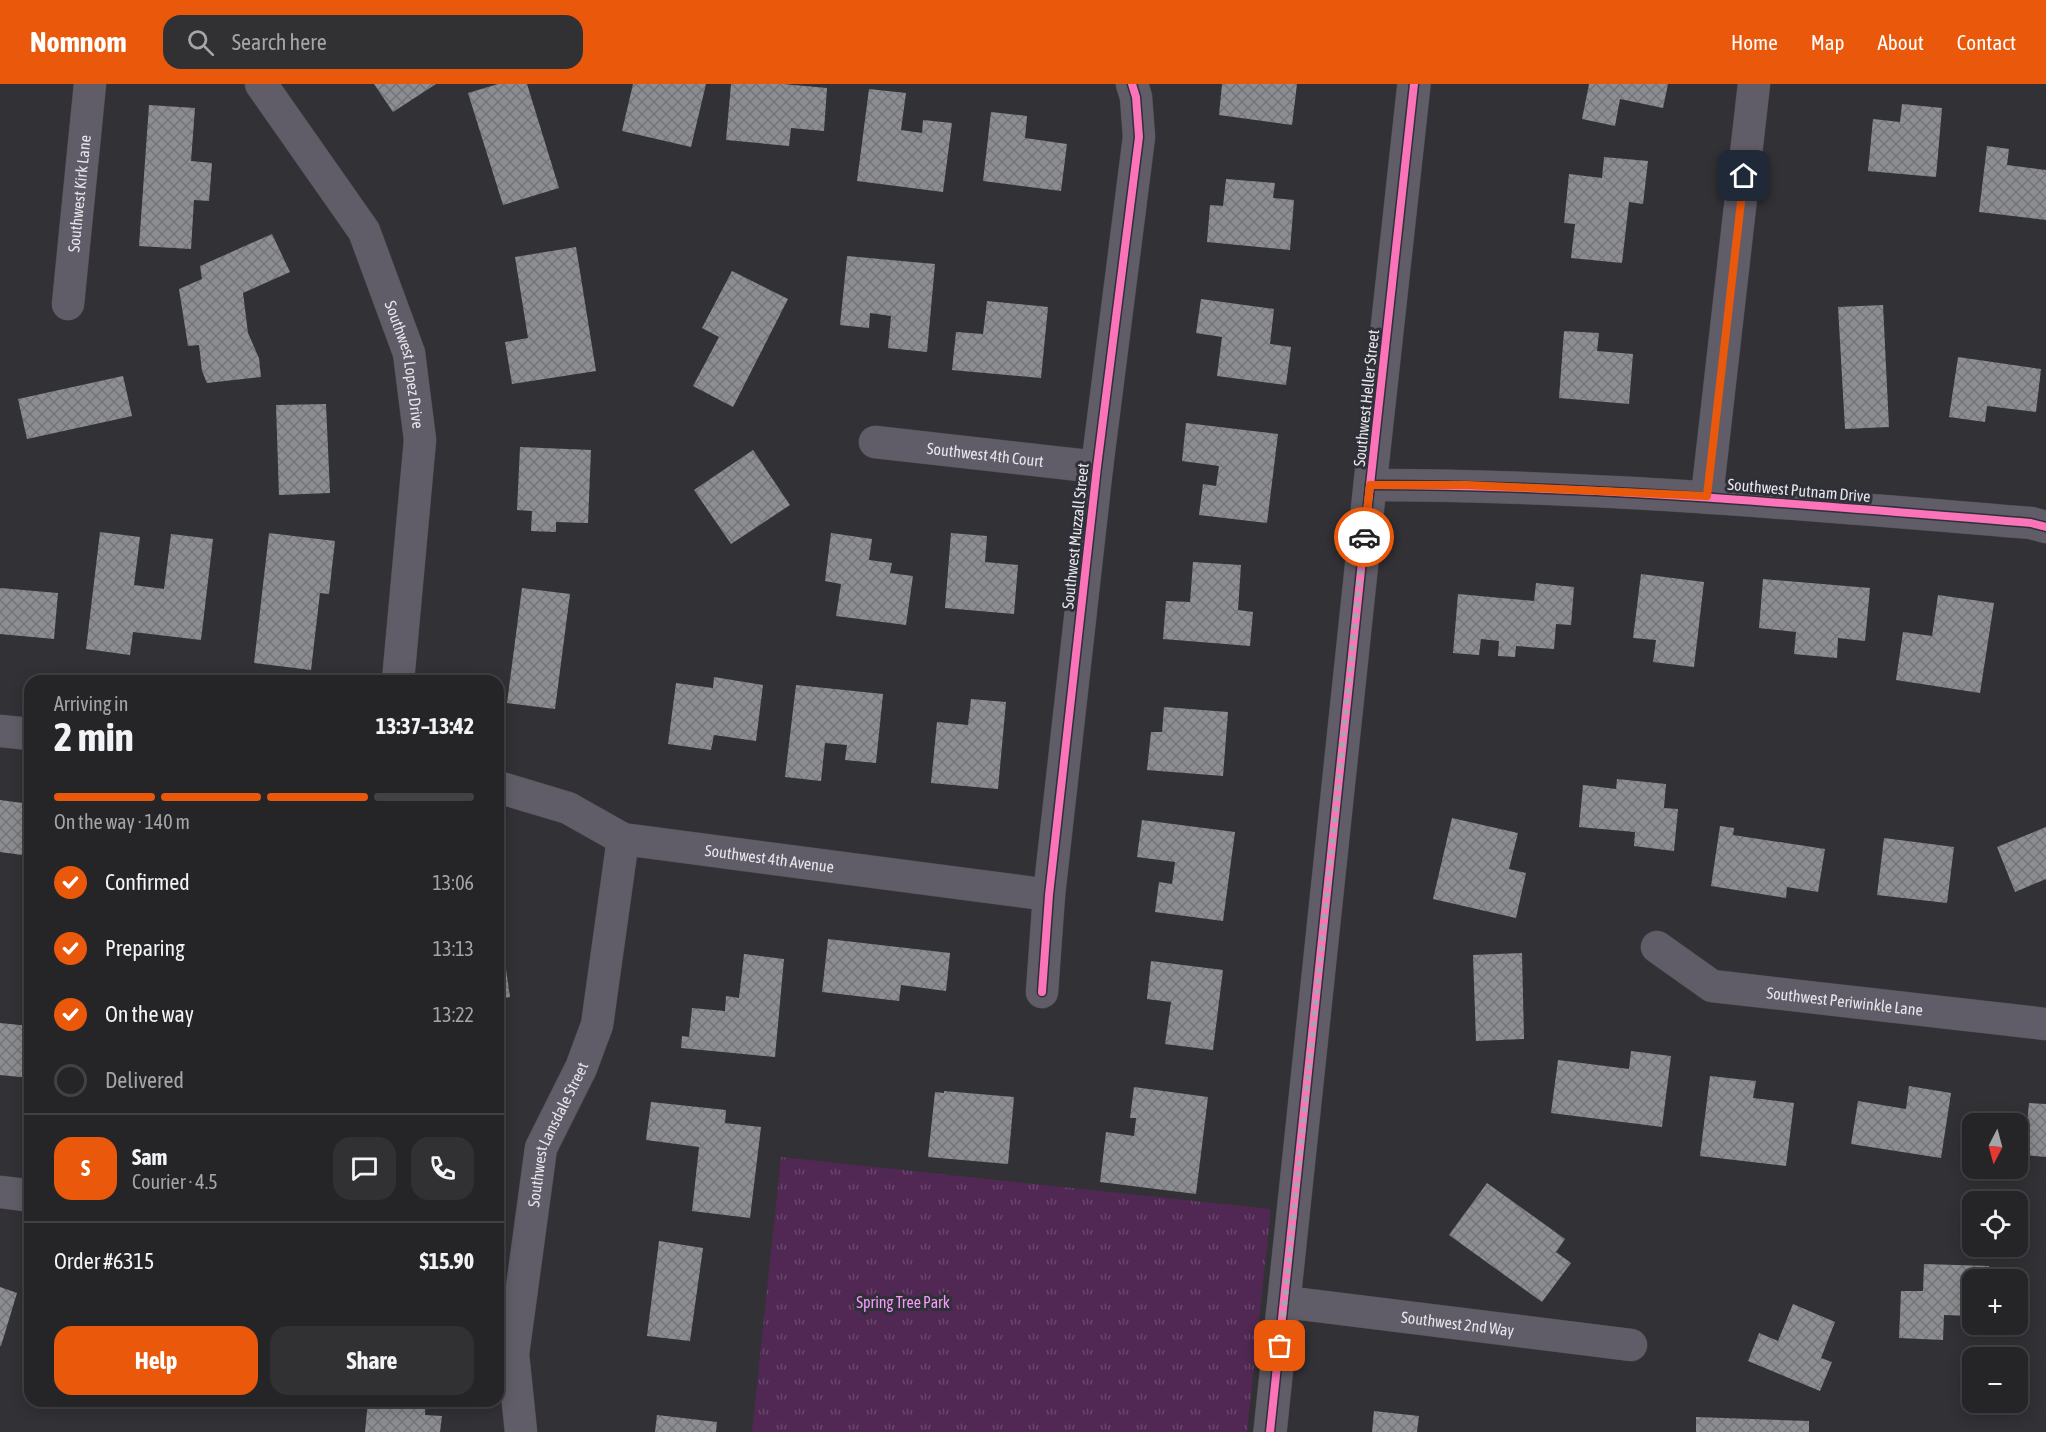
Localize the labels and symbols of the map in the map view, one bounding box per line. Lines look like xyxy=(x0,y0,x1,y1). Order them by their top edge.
street label: Southwest Kirk Lane xyxy=(64,134,94,253)
pin xyxy=(1718,150,1769,201)
street label: Southwest Lopez Drive xyxy=(381,298,427,430)
street label: Southwest Heller Street xyxy=(1350,328,1382,467)
street label: Southwest 4th Court xyxy=(926,439,1045,470)
street label: Southwest Muzzall Street xyxy=(1058,462,1092,610)
street label: Southwest Putnam Drive xyxy=(1727,475,1871,505)
courier xyxy=(1334,507,1394,567)
street label: Southwest 4th Avenue xyxy=(704,841,835,876)
street label: Southwest Periwinkle Lane xyxy=(1766,983,1924,1019)
street label: Southwest Lansdale Street xyxy=(524,1059,591,1208)
north arrow xyxy=(1962,1113,2028,1179)
park label: Spring Tree Park xyxy=(856,1293,950,1312)
street label: Southwest 2nd Way xyxy=(1400,1308,1516,1340)
pin xyxy=(1254,1320,1305,1371)

